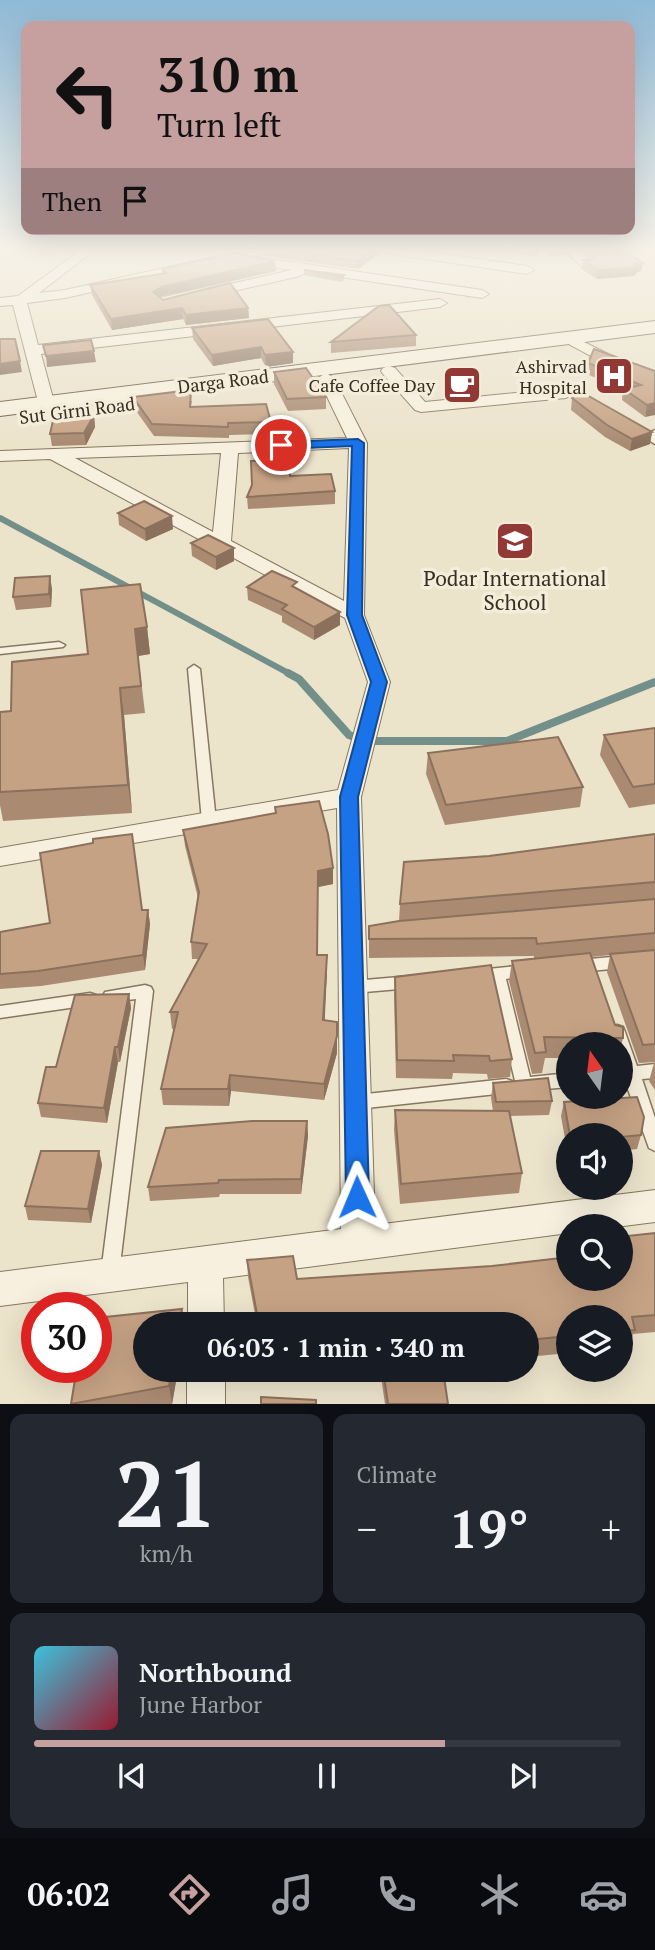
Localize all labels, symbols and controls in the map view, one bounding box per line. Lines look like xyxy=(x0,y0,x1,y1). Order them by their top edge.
text: 310 m xyxy=(157,41,299,106)
icon: left xyxy=(42,49,133,140)
text: Turn left xyxy=(157,104,281,146)
icon: arrive xyxy=(116,182,154,220)
text: Then xyxy=(42,184,102,218)
place label: Ashirvad Hospital xyxy=(516,354,587,399)
hospital icon: Ashirvad Hospital xyxy=(593,355,635,397)
street label: Darga Road xyxy=(176,363,270,399)
cafe icon: Cafe Coffee Day xyxy=(441,364,483,406)
place label: Cafe Coffee Day xyxy=(309,373,436,397)
street label: Sut Girni Road xyxy=(18,391,136,429)
pin xyxy=(251,415,311,475)
icon: arrive xyxy=(262,426,300,464)
school or university icon: Podar International School xyxy=(494,520,536,562)
place label: Podar International School xyxy=(423,564,607,616)
north arrow xyxy=(556,1032,634,1110)
map controls xyxy=(556,1032,633,1382)
button: sound xyxy=(556,1123,633,1200)
position arrow xyxy=(320,1160,394,1234)
button: search xyxy=(556,1214,633,1291)
speed limit sign: 30 xyxy=(21,1292,112,1383)
button: layers xyxy=(556,1305,633,1382)
text: 06:03 · 1 min · 340 m xyxy=(207,1330,465,1364)
text: 21 xyxy=(115,1432,218,1553)
text: Climate xyxy=(357,1459,437,1490)
text: 19° xyxy=(449,1494,529,1563)
text: − xyxy=(357,1504,377,1554)
text: + xyxy=(601,1504,621,1554)
text: km/h xyxy=(140,1538,193,1569)
text: Northbound xyxy=(139,1655,292,1689)
text: June Harbor xyxy=(139,1689,262,1720)
icon: previous xyxy=(113,1757,151,1795)
icon: pause xyxy=(308,1757,346,1795)
icon: next xyxy=(504,1757,542,1795)
icon: directions xyxy=(165,1870,214,1919)
icon: music xyxy=(268,1870,317,1919)
icon: phone xyxy=(372,1870,421,1919)
icon: climate xyxy=(475,1870,524,1919)
icon: car xyxy=(579,1870,628,1919)
text: 06:02 xyxy=(27,1873,111,1915)

